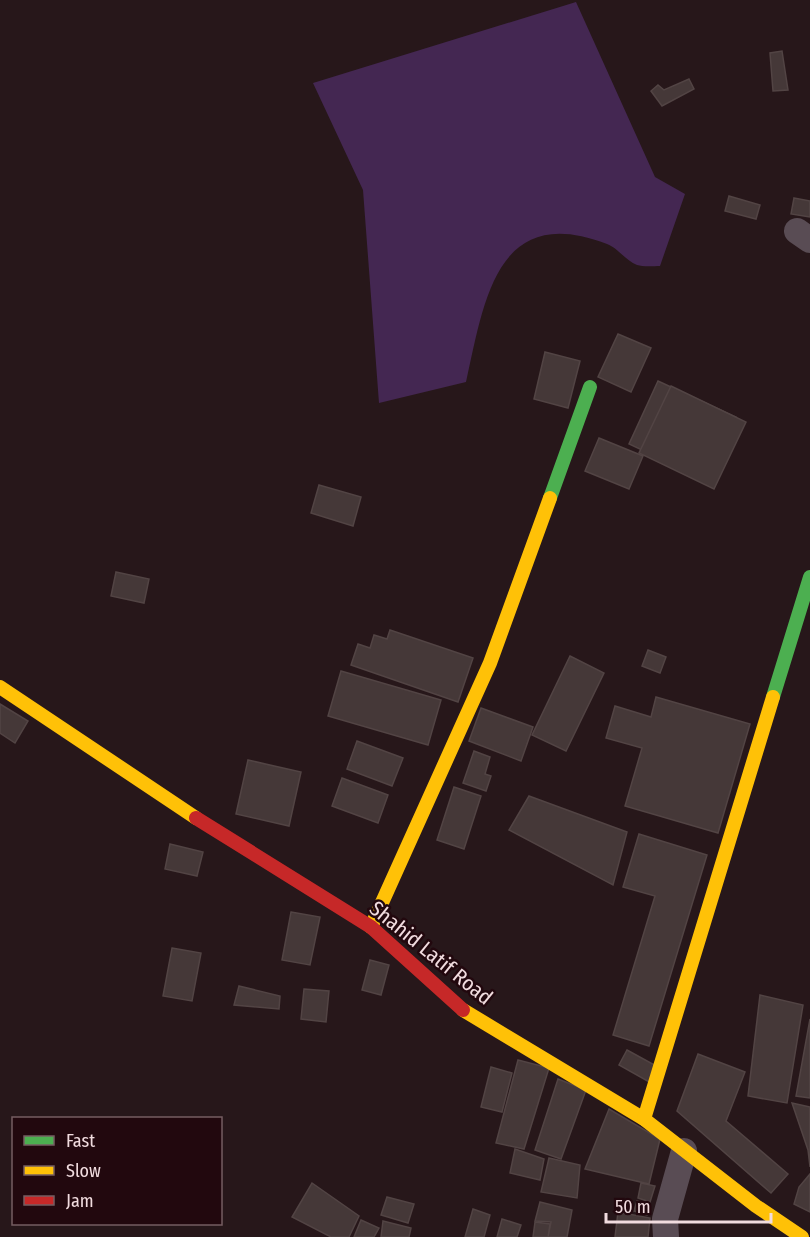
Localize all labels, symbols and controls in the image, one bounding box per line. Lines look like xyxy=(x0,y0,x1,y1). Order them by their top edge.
street label: Shahid Latif Road xyxy=(364,895,498,1011)
legend xyxy=(12,1117,222,1225)
text: Fast xyxy=(66,1130,95,1152)
text: Slow xyxy=(66,1160,101,1182)
scale bar xyxy=(606,1186,771,1224)
text: Jam xyxy=(66,1190,94,1212)
text: 50 m xyxy=(615,1196,651,1218)

